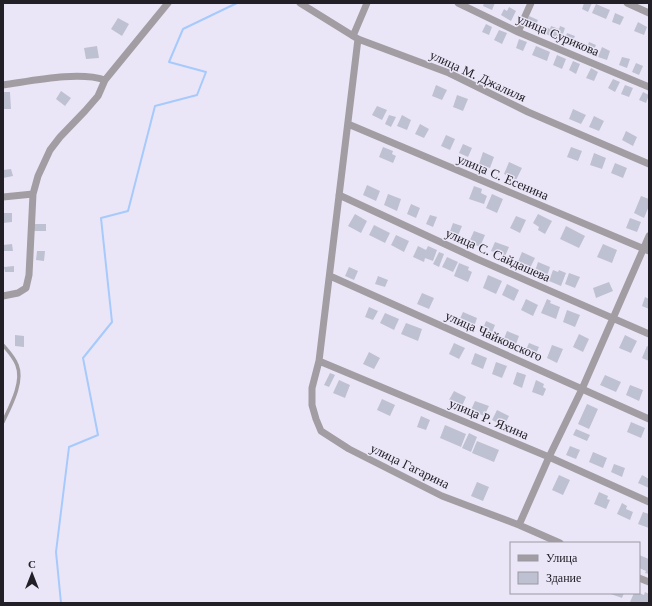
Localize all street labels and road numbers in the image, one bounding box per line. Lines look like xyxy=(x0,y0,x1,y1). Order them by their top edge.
street label: улица Сурикова xyxy=(514,10,602,60)
street label: улица М. Джалиля xyxy=(427,46,529,106)
street label: улица С. Есенина xyxy=(455,150,552,204)
street label: улица С. Сайдашева xyxy=(443,224,553,286)
street label: улица Чайковского xyxy=(443,307,545,365)
street label: улица Р. Яхина xyxy=(447,395,532,444)
street label: улица Гагарина xyxy=(368,439,453,493)

